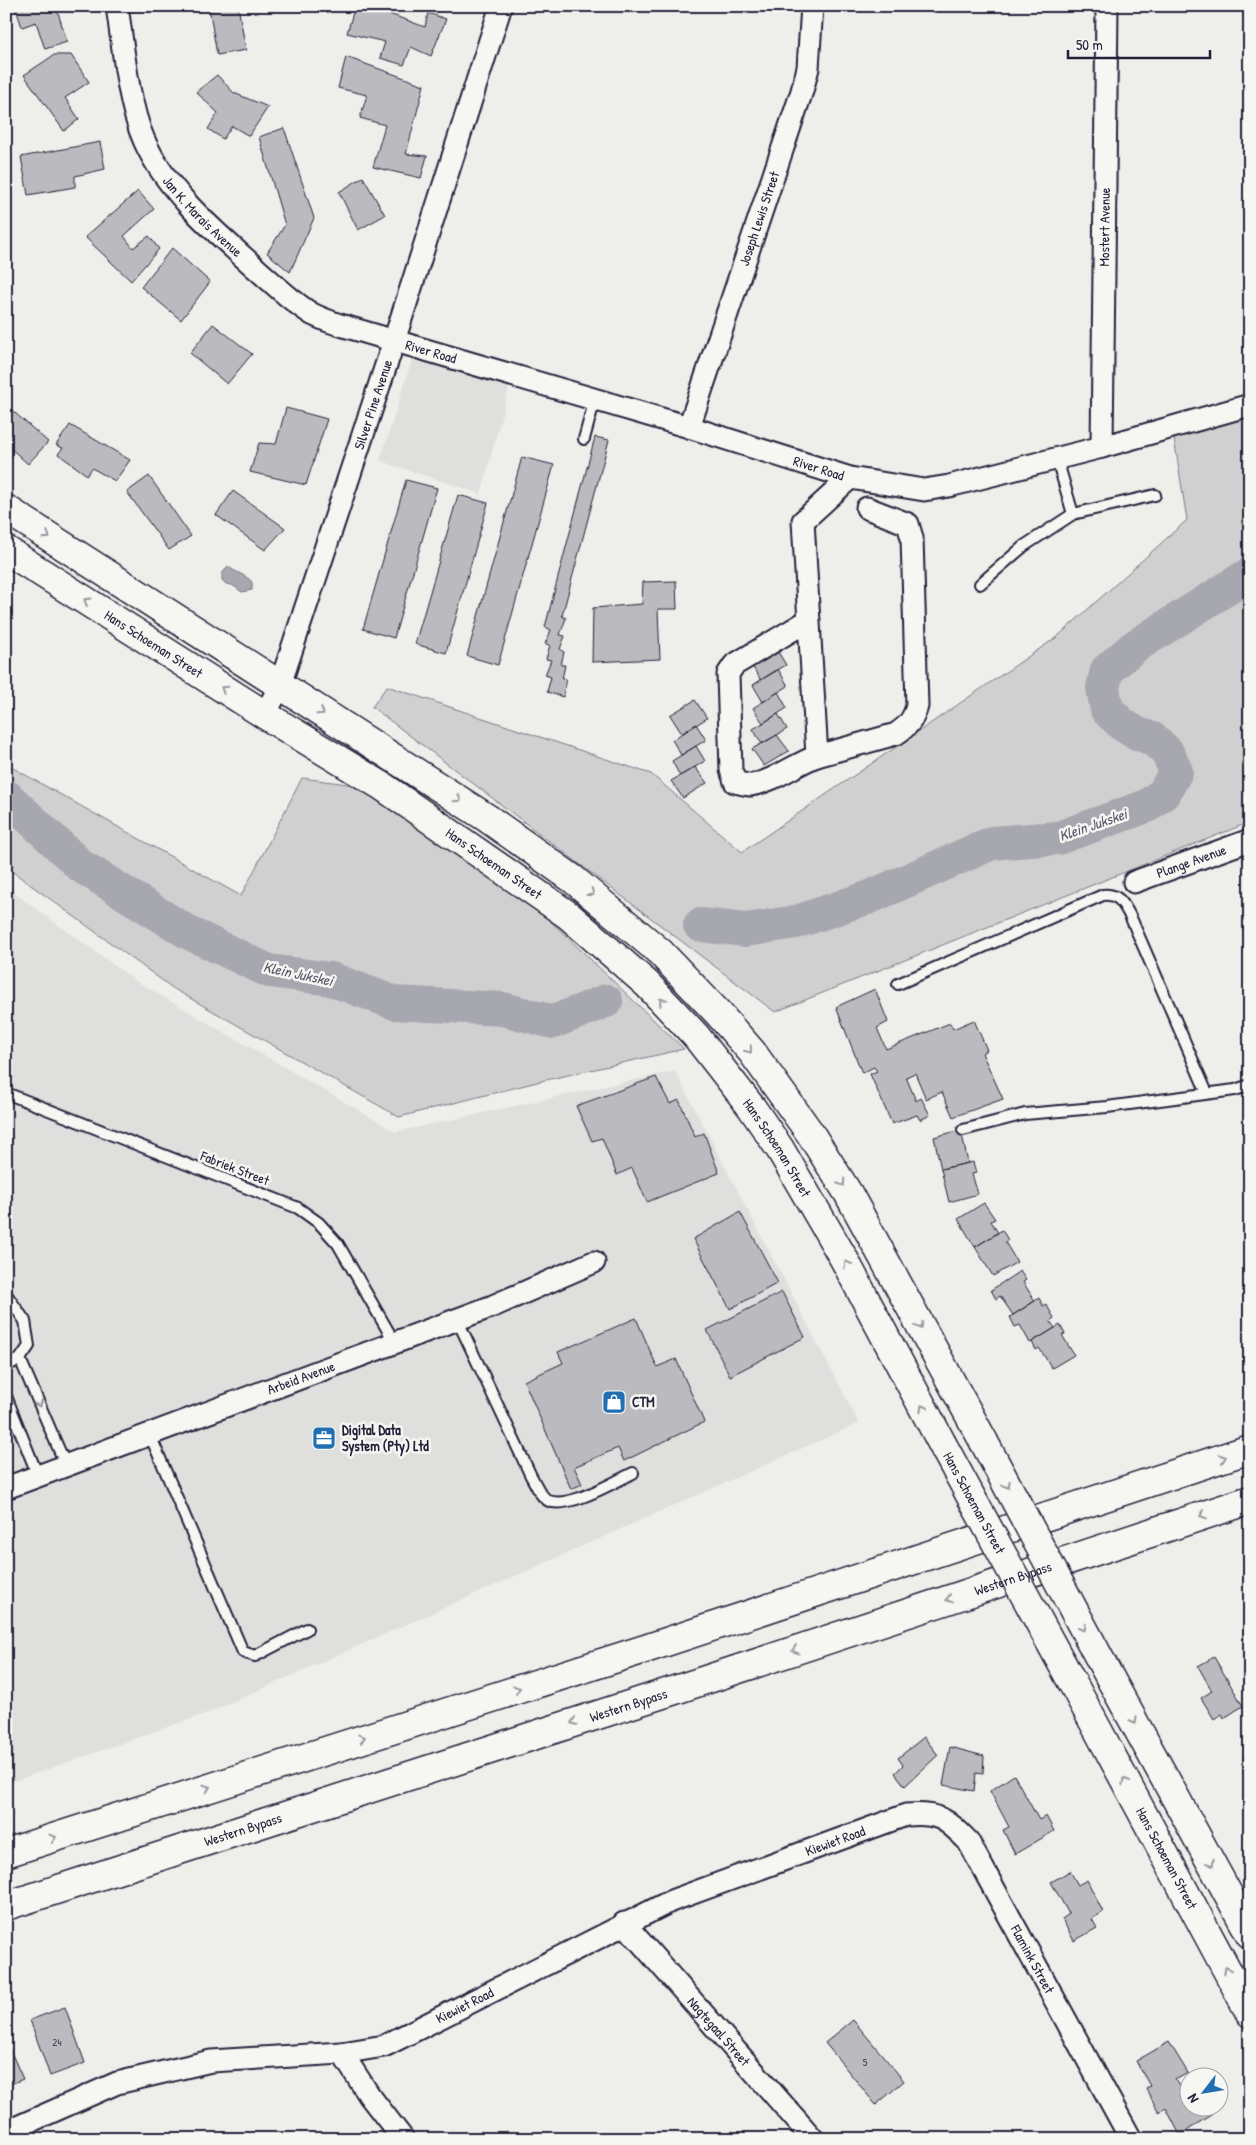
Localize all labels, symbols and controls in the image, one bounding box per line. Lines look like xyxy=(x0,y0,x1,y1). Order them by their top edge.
scale bar xyxy=(1068,28,1211,60)
text: 50 m xyxy=(1076,34,1103,55)
street label: Joseph Lewis Street xyxy=(734,168,783,268)
street label: Jan K. Marais Avenue xyxy=(159,172,247,261)
street label: Mostert Avenue xyxy=(1094,187,1114,267)
street label: River Road xyxy=(403,335,459,368)
street label: Silver Pine Avenue xyxy=(349,357,396,452)
street label: River Road xyxy=(791,451,847,485)
one-way arrow xyxy=(42,530,51,539)
one-way arrow xyxy=(83,598,92,607)
street label: Hans Schoeman Street xyxy=(101,605,207,682)
one-way arrow xyxy=(220,685,229,695)
one-way arrow xyxy=(316,706,325,715)
one-way arrow xyxy=(453,793,462,802)
water label: Klein Jukskei xyxy=(1056,803,1131,846)
street label: Hans Schoeman Street xyxy=(442,823,546,903)
street label: Plange Avenue xyxy=(1154,839,1229,882)
one-way arrow xyxy=(585,887,594,895)
water label: Klein Jukskei xyxy=(261,956,336,991)
one-way arrow xyxy=(659,997,668,1006)
one-way arrow xyxy=(744,1044,753,1053)
street label: Hans Schoeman Street xyxy=(739,1094,816,1200)
street label: Fabriek Street xyxy=(197,1145,272,1189)
one-way arrow xyxy=(835,1178,845,1187)
one-way arrow xyxy=(843,1261,853,1270)
one-way arrow xyxy=(914,1320,924,1329)
street label: Arbeid Avenue xyxy=(264,1356,338,1399)
shop icon: CTM xyxy=(601,1389,627,1415)
place label: CTM xyxy=(632,1392,655,1411)
one-way arrow xyxy=(33,1399,44,1408)
one-way arrow xyxy=(919,1404,929,1413)
place label: Digital Data System (Pty) Ltd xyxy=(342,1420,429,1457)
office icon: Digital Data System (Pty) Ltd xyxy=(311,1425,337,1451)
street label: Hans Schoeman Street xyxy=(939,1448,1010,1557)
one-way arrow xyxy=(1218,1453,1227,1463)
one-way arrow xyxy=(1000,1479,1010,1488)
one-way arrow xyxy=(1200,1510,1208,1520)
street label: Western Bypass xyxy=(972,1556,1054,1599)
one-way arrow xyxy=(946,1593,954,1603)
one-way arrow xyxy=(1077,1623,1087,1632)
one-way arrow xyxy=(791,1644,800,1654)
street label: Western Bypass xyxy=(587,1683,669,1726)
one-way arrow xyxy=(512,1685,520,1695)
one-way arrow xyxy=(1127,1715,1137,1724)
one-way arrow xyxy=(570,1717,579,1727)
one-way arrow xyxy=(357,1734,366,1744)
one-way arrow xyxy=(1121,1777,1131,1786)
one-way arrow xyxy=(203,1784,211,1794)
street label: Hans Schoeman Street xyxy=(1132,1804,1202,1912)
street label: Western Bypass xyxy=(202,1808,284,1850)
street label: Kiewiet Road xyxy=(802,1821,868,1860)
one-way arrow xyxy=(48,1834,56,1844)
one-way arrow xyxy=(1205,1858,1215,1867)
street label: Flamink Street xyxy=(1006,1920,1060,1997)
one-way arrow xyxy=(1223,1966,1233,1975)
street label: Kiewiet Road xyxy=(432,1982,497,2027)
street label: Nagtegaal Street xyxy=(684,1992,755,2070)
house number: 24 xyxy=(52,2035,62,2049)
house number: 5 xyxy=(863,2055,868,2069)
north arrow xyxy=(1178,2068,1228,2118)
text: N xyxy=(1182,2090,1202,2107)

